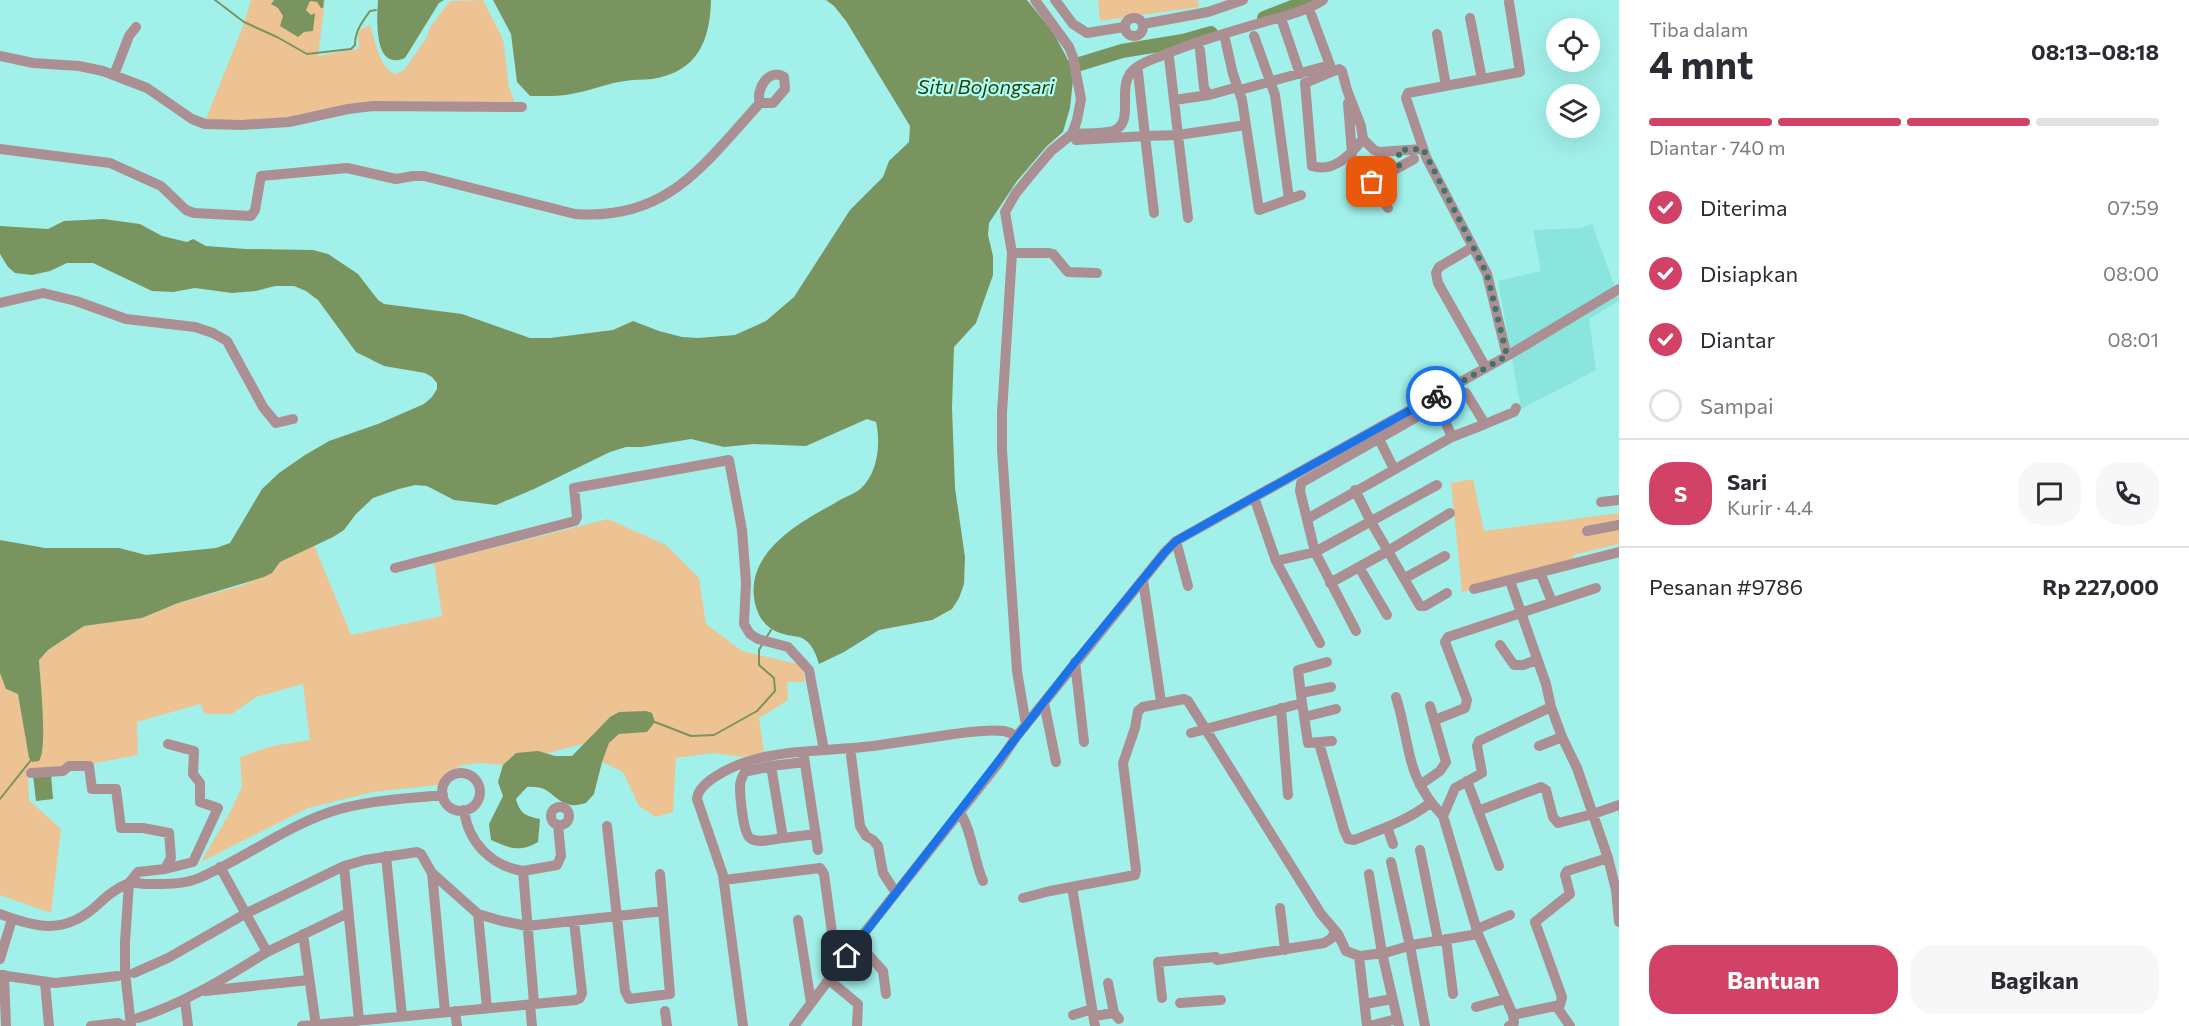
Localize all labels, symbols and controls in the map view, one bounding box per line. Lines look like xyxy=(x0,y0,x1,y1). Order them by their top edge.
text: Tiba dalam xyxy=(1649,17,1748,41)
map controls xyxy=(1546,18,1600,138)
button: locate xyxy=(1546,18,1600,72)
text: 08:13–08:18 xyxy=(2031,38,2159,65)
text: 4 mnt xyxy=(1649,39,1753,87)
water label: Situ Bojongsari xyxy=(918,74,1055,98)
button: layers xyxy=(1546,84,1600,138)
text: Diantar · 740 m xyxy=(1649,135,1786,159)
pin xyxy=(1346,156,1397,207)
icon: bag xyxy=(1355,165,1388,198)
icon: check xyxy=(1649,191,1682,224)
text: Diterima xyxy=(1700,194,1787,221)
text: 07:59 xyxy=(2107,195,2159,219)
icon: check xyxy=(1649,257,1682,290)
text: Disiapkan xyxy=(1700,260,1798,287)
text: 08:00 xyxy=(2103,261,2159,285)
icon: check xyxy=(1649,323,1682,356)
text: Diantar xyxy=(1700,326,1775,353)
text: 08:01 xyxy=(2107,327,2159,351)
courier xyxy=(1406,366,1466,426)
icon: bike xyxy=(1420,380,1453,413)
text: Sampai xyxy=(1700,392,1774,419)
button: chat xyxy=(2018,462,2081,525)
button: phone xyxy=(2096,462,2159,525)
text: Sari xyxy=(1727,468,1767,495)
text: S xyxy=(1674,480,1687,507)
text: Kurir · 4.4 xyxy=(1727,495,1813,519)
text: Pesanan #9786 xyxy=(1649,573,1803,600)
text: Rp 227,000 xyxy=(2042,573,2159,600)
pin xyxy=(821,930,872,981)
icon: home xyxy=(830,939,863,972)
button: Bantuan xyxy=(1649,945,1898,1014)
button: Bagikan xyxy=(1910,945,2159,1014)

